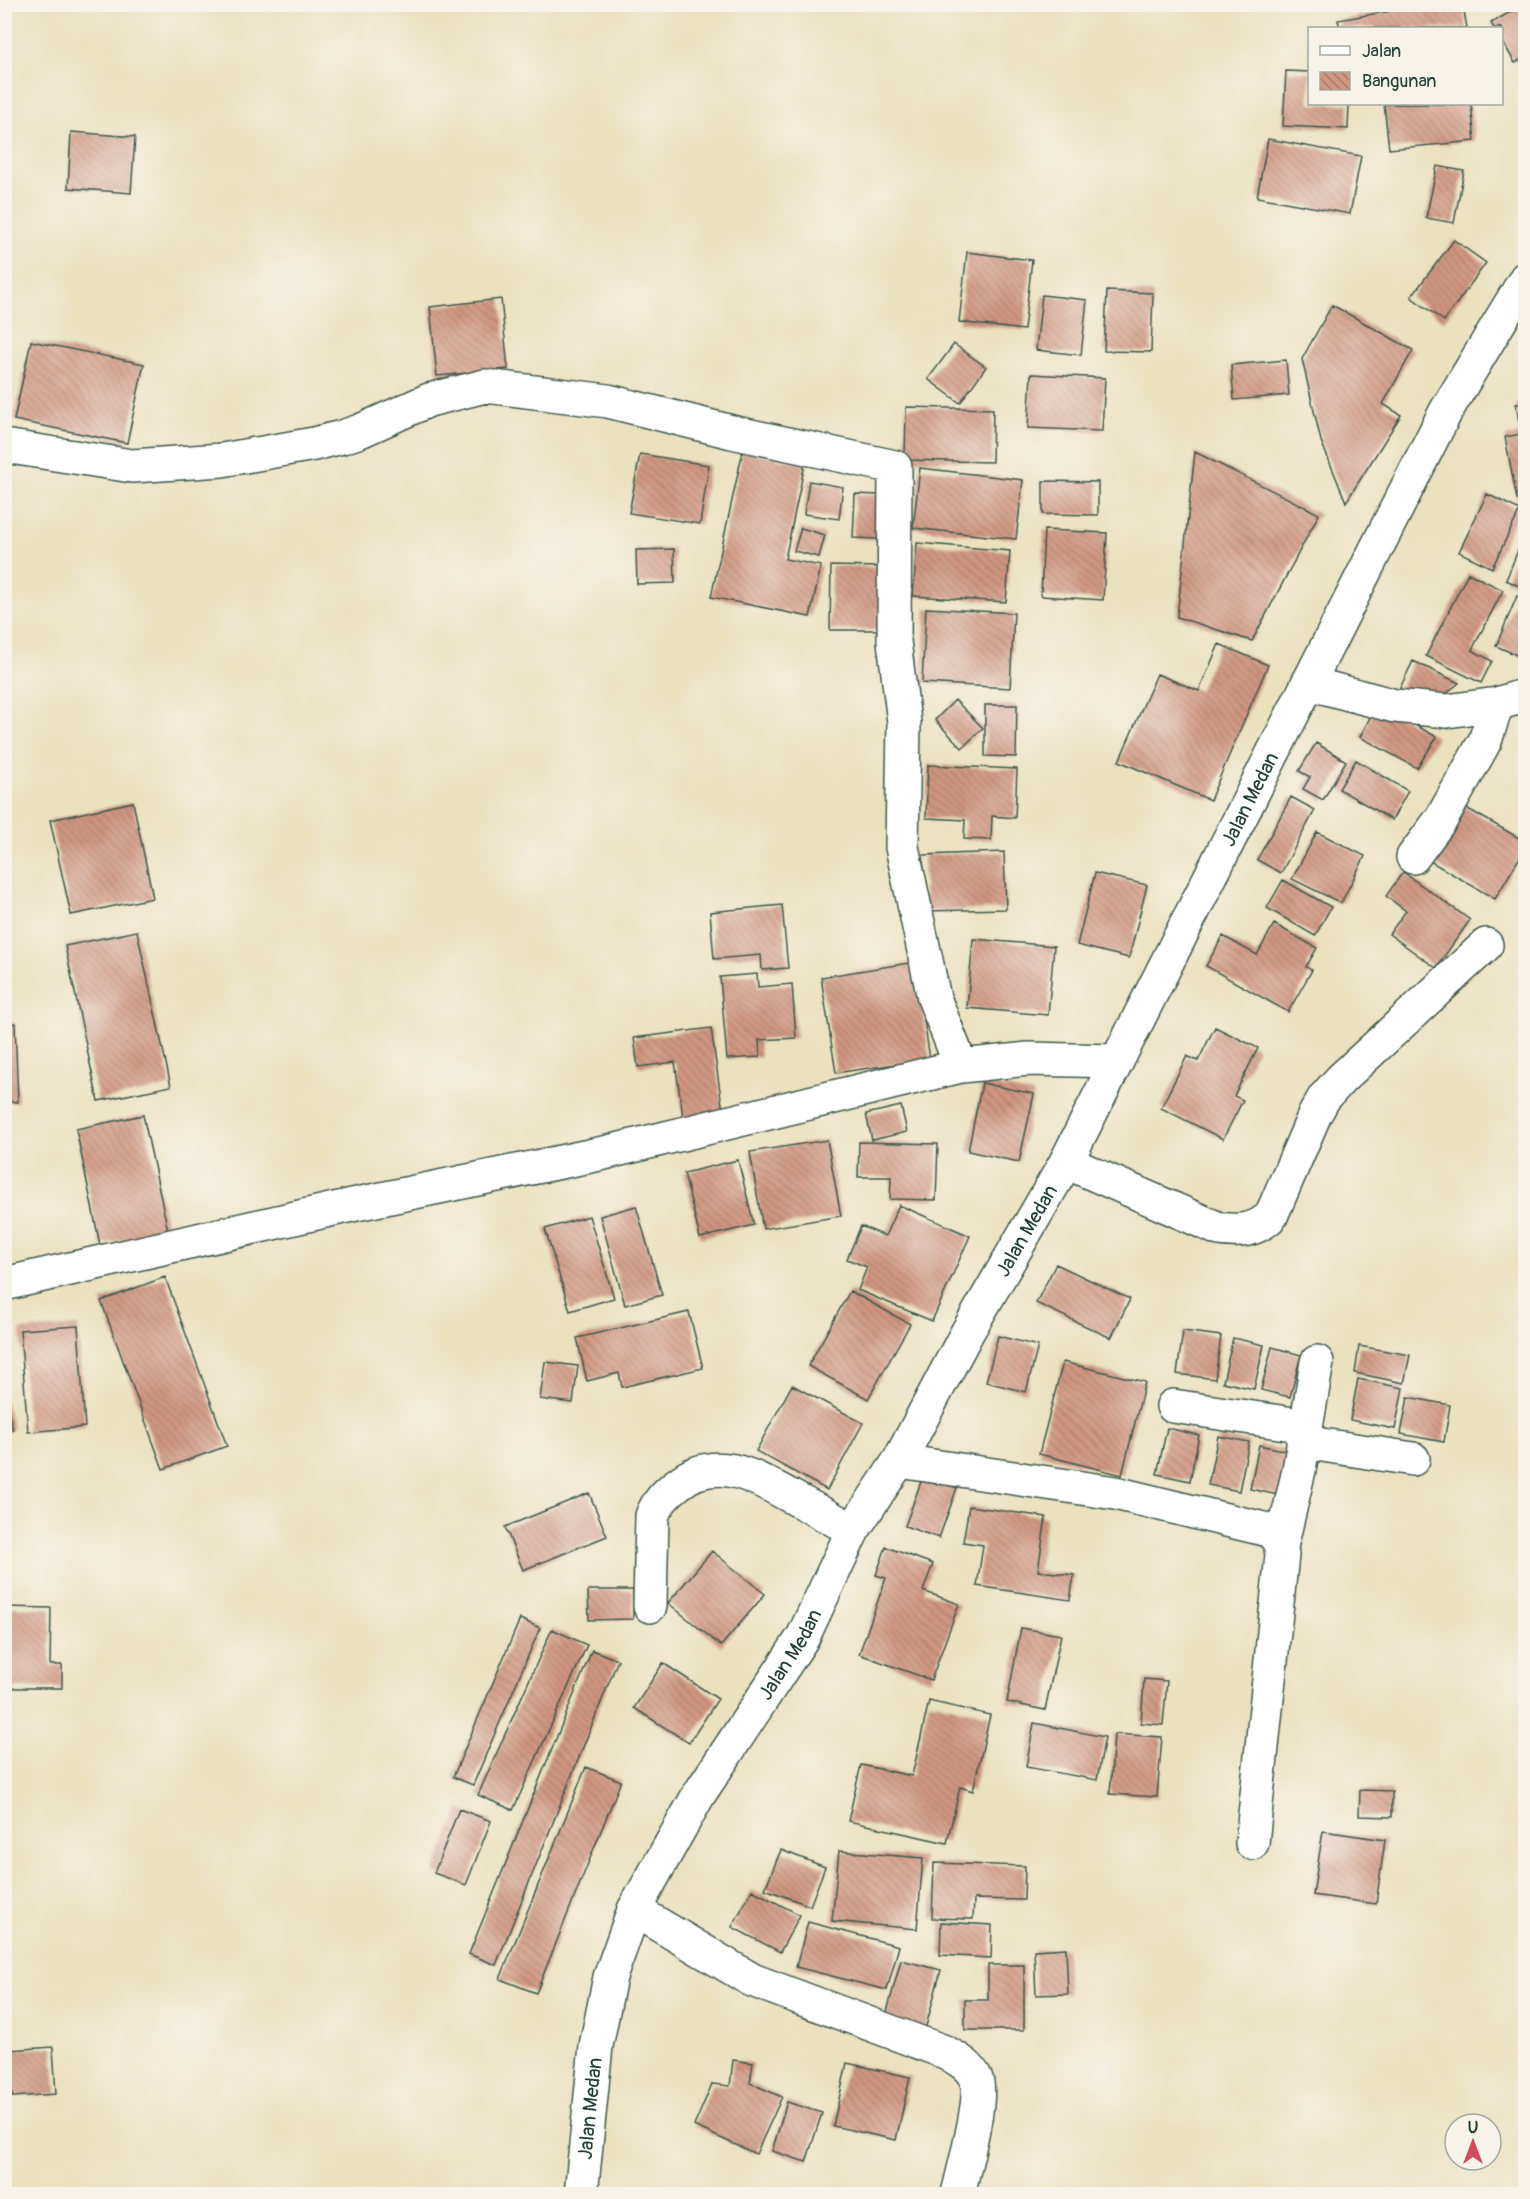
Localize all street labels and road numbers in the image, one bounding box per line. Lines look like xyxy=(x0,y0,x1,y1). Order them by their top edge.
street label: Jalan Medan xyxy=(1215,748,1284,850)
street label: Jalan Medan xyxy=(990,1180,1063,1281)
street label: Jalan Medan xyxy=(753,1605,827,1705)
street label: Jalan Medan xyxy=(572,2056,607,2161)

